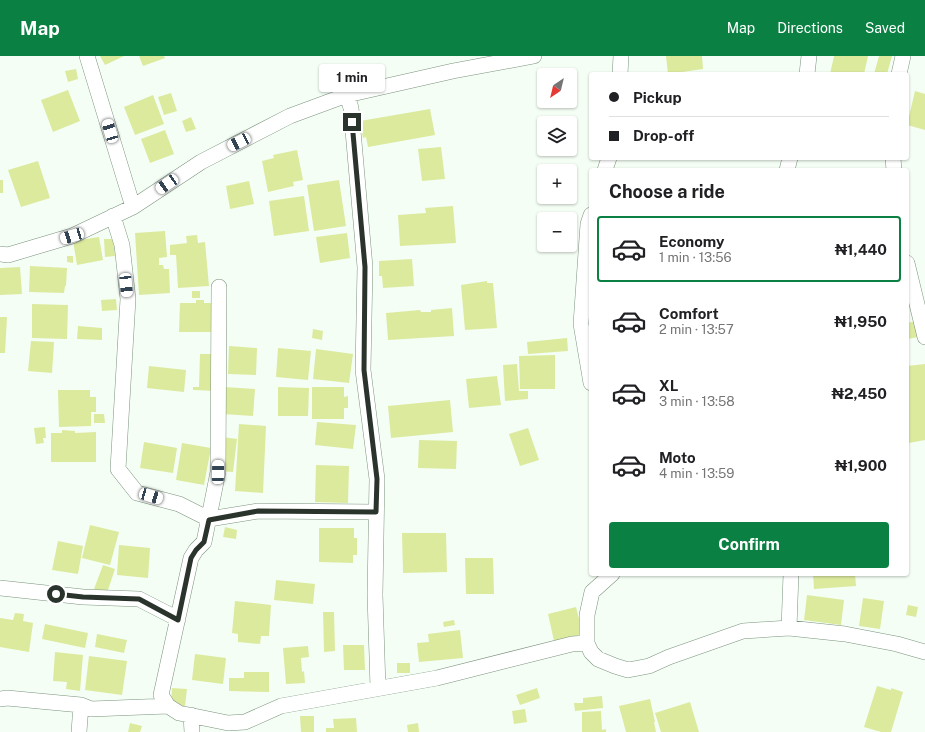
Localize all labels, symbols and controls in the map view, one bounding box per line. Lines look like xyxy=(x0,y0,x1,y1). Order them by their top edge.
text: Map xyxy=(20,17,60,39)
text: Map xyxy=(727,20,755,36)
text: Directions xyxy=(777,20,843,36)
text: Saved xyxy=(865,20,905,36)
callout: 1 min xyxy=(319,64,385,92)
north arrow xyxy=(537,68,577,108)
map controls xyxy=(537,68,577,252)
text: 1 min xyxy=(336,70,368,85)
text: Pickup xyxy=(633,89,682,106)
route end xyxy=(343,113,361,131)
button: layers xyxy=(537,116,577,156)
car xyxy=(101,118,119,144)
text: Drop-off xyxy=(633,127,694,144)
car xyxy=(226,131,252,153)
button: + xyxy=(537,164,577,204)
car xyxy=(154,172,180,196)
text: Choose a ride xyxy=(609,181,725,202)
button: − xyxy=(537,212,577,252)
car xyxy=(59,227,85,245)
icon: car xyxy=(611,231,647,267)
text: Economy xyxy=(659,233,724,250)
text: ₦1,440 xyxy=(835,241,887,258)
text: 1 min · 13:56 xyxy=(659,250,732,265)
car xyxy=(119,272,133,298)
icon: car xyxy=(611,303,647,339)
text: Comfort xyxy=(659,305,719,322)
text: ₦1,950 xyxy=(834,313,887,330)
text: 2 min · 13:57 xyxy=(659,322,734,337)
icon: car xyxy=(611,375,647,411)
text: XL xyxy=(659,377,678,394)
text: ₦2,450 xyxy=(831,385,887,402)
text: 3 min · 13:58 xyxy=(659,394,735,409)
icon: car xyxy=(611,447,647,483)
text: Moto xyxy=(659,449,696,466)
text: ₦1,900 xyxy=(835,457,887,474)
car xyxy=(212,460,224,484)
text: 4 min · 13:59 xyxy=(659,466,734,481)
car xyxy=(138,487,164,505)
button: Confirm xyxy=(609,522,889,568)
route start xyxy=(47,585,65,603)

